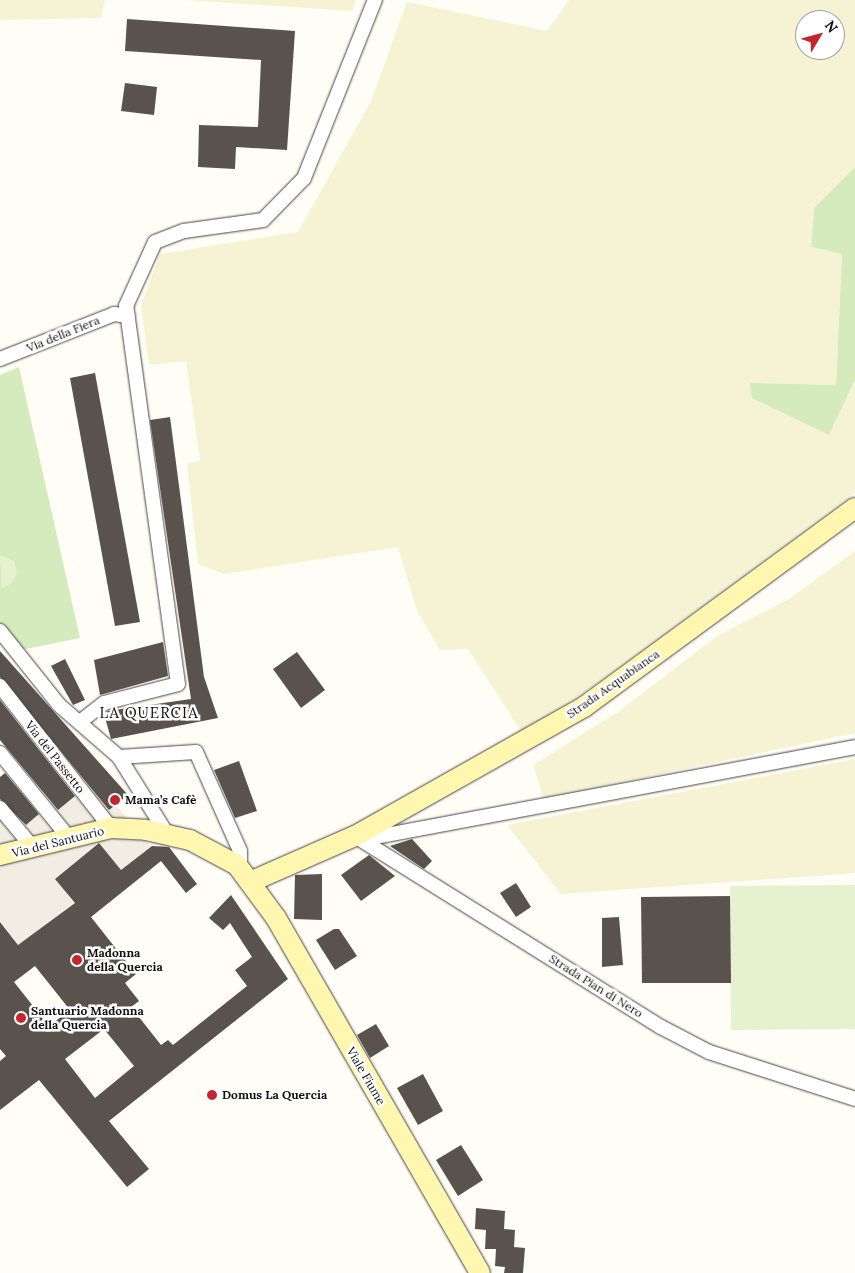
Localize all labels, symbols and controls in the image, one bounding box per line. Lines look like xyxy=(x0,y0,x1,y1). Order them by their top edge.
north arrow xyxy=(795,10,845,60)
text: N xyxy=(821,17,842,36)
street label: Via della Fiera xyxy=(24,313,102,355)
street label: Strada Acquabianca xyxy=(564,647,662,721)
district label: LA QUERCIA xyxy=(98,704,200,722)
street label: Via del Passetto xyxy=(22,718,88,796)
place label: Mama’s Cafè xyxy=(125,793,197,807)
marker: Mama’s Cafè xyxy=(109,794,121,806)
street label: Via del Santuario xyxy=(11,824,105,860)
place label: Madonna della Quercia xyxy=(87,946,163,974)
street label: Strada Pian di Nero xyxy=(546,951,646,1021)
marker: Madonna della Quercia xyxy=(71,954,83,966)
place label: Santuario Madonna della Quercia xyxy=(31,1004,144,1032)
marker: Santuario Madonna della Quercia xyxy=(15,1012,27,1024)
street label: Viale Fiume xyxy=(344,1045,388,1107)
place label: Domus La Quercia xyxy=(222,1088,327,1102)
marker: Domus La Quercia xyxy=(206,1089,218,1101)

